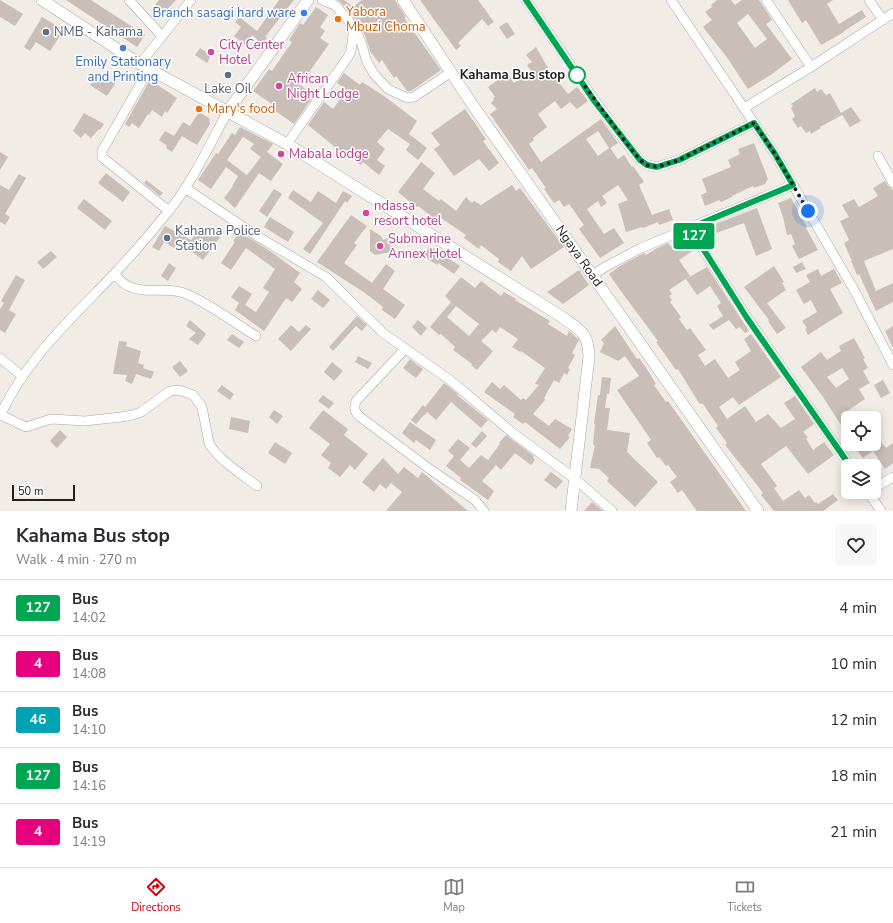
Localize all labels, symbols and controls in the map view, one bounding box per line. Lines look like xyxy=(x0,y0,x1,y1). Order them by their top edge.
place label: Yabora Mbuzi Choma xyxy=(345,3,426,36)
place label: Branch sasagi hard ware xyxy=(152,4,296,22)
marker: Branch sasagi hard ware xyxy=(299,8,309,18)
marker: Yabora Mbuzi Choma xyxy=(333,14,343,24)
place label: NMB - Kahama xyxy=(54,23,143,41)
marker: NMB - Kahama xyxy=(41,27,51,37)
place label: City Center Hotel xyxy=(219,36,284,69)
marker: Emily Stationary and Printing xyxy=(118,43,128,53)
marker: City Center Hotel xyxy=(206,47,216,57)
place label: Emily Stationary and Printing xyxy=(75,53,171,86)
place label: Kahama Bus stop xyxy=(460,66,565,84)
marker: Kahama Bus stop xyxy=(568,66,586,84)
marker: Lake Oil xyxy=(223,70,233,80)
place label: African Night Lodge xyxy=(287,70,359,103)
place label: Lake Oil xyxy=(204,80,252,98)
marker: African Night Lodge xyxy=(274,81,284,91)
place label: Mary's food xyxy=(207,100,275,118)
marker: Mary's food xyxy=(194,104,204,114)
place label: Mabala lodge xyxy=(289,145,369,163)
marker: Mabala lodge xyxy=(276,149,286,159)
place label: ndassa resort hotel xyxy=(374,197,442,230)
your location xyxy=(798,201,818,221)
marker: ndassa resort hotel xyxy=(361,208,371,218)
place label: Kahama Police Station xyxy=(175,222,261,255)
street label: Ngaya Road xyxy=(551,222,607,290)
line badge: 127 xyxy=(671,223,717,249)
text: 127 xyxy=(681,226,707,245)
place label: Submarine Annex Hotel xyxy=(388,230,462,263)
marker: Kahama Police Station xyxy=(162,233,172,243)
marker: Submarine Annex Hotel xyxy=(375,241,385,251)
map controls xyxy=(841,411,881,499)
button: locate xyxy=(841,411,881,451)
button: layers xyxy=(841,459,881,499)
scale bar xyxy=(12,483,75,502)
text: 50 m xyxy=(18,484,43,499)
text: Kahama Bus stop xyxy=(16,523,170,549)
button: heart xyxy=(835,524,877,566)
text: Walk · 4 min · 270 m xyxy=(16,551,137,569)
text: Bus xyxy=(72,589,98,609)
text: 127 xyxy=(25,598,51,617)
text: 4 min xyxy=(839,598,877,618)
text: 14:02 xyxy=(72,609,106,627)
text: Bus xyxy=(72,645,98,665)
text: 4 xyxy=(34,654,42,673)
text: 10 min xyxy=(830,654,877,674)
text: 14:08 xyxy=(72,665,106,683)
text: Bus xyxy=(72,701,98,721)
text: 46 xyxy=(30,710,46,729)
text: 12 min xyxy=(830,710,877,730)
text: 14:10 xyxy=(72,721,106,739)
text: Bus xyxy=(72,757,98,777)
text: 127 xyxy=(25,766,51,785)
text: 18 min xyxy=(830,766,877,786)
text: 14:16 xyxy=(72,777,106,795)
text: Bus xyxy=(72,813,98,833)
text: 4 xyxy=(34,822,42,841)
text: 21 min xyxy=(830,822,877,842)
text: 14:19 xyxy=(72,833,106,851)
tab: Directions xyxy=(131,876,181,915)
tab: Map xyxy=(443,876,465,915)
tab: Tickets xyxy=(727,876,762,915)

